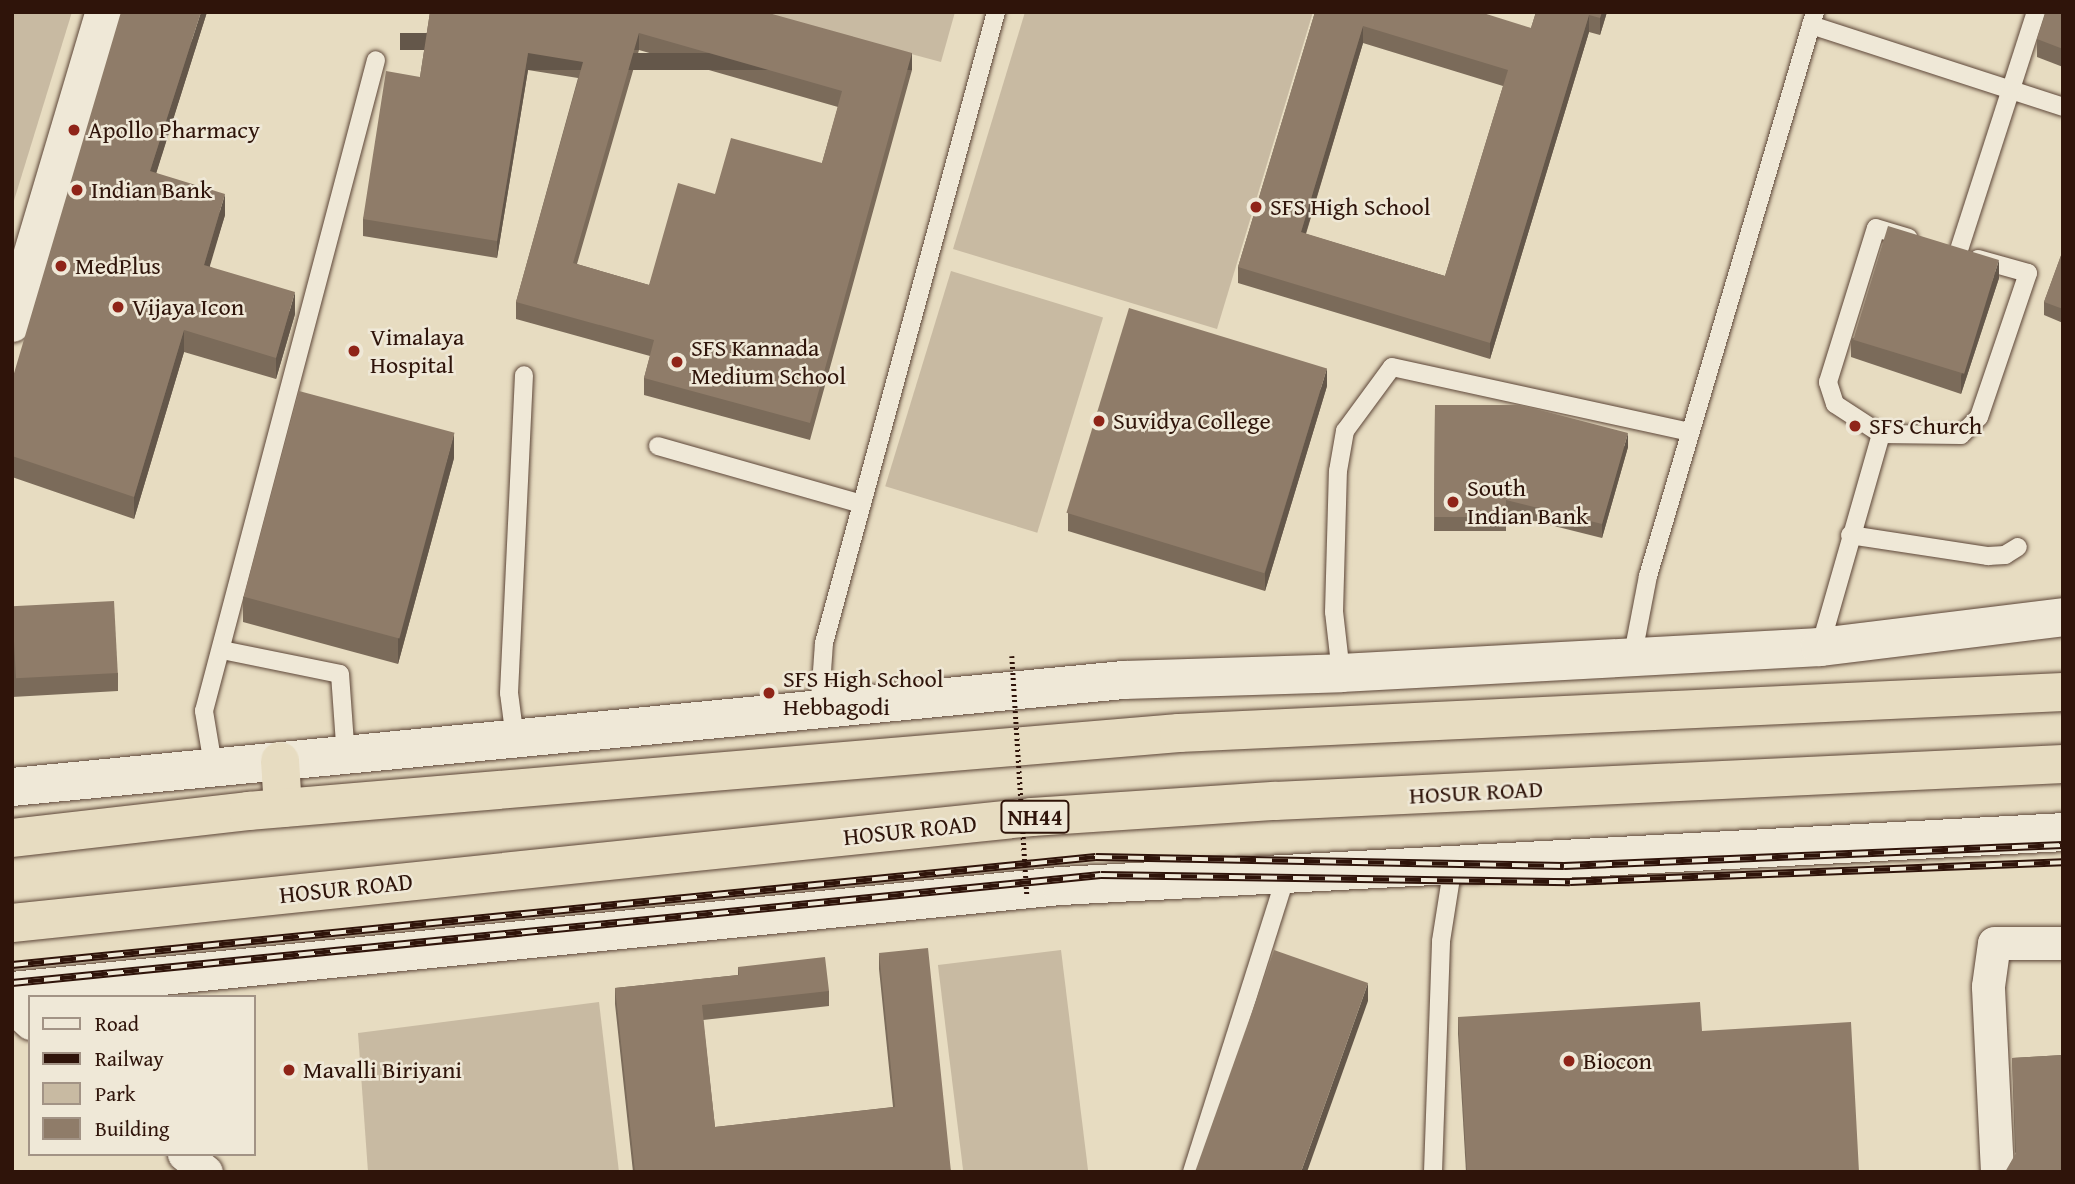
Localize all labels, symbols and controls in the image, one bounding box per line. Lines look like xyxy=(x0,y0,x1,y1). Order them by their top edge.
place label: Apollo Pharmacy xyxy=(88,116,260,144)
marker: Apollo Pharmacy xyxy=(66,122,82,138)
place label: Indian Bank xyxy=(91,176,212,204)
marker: Indian Bank xyxy=(69,182,85,198)
place label: SFS High School xyxy=(1270,193,1430,221)
marker: SFS High School xyxy=(1248,199,1264,215)
place label: MedPlus xyxy=(75,252,161,280)
marker: MedPlus xyxy=(53,258,69,274)
place label: Vijaya Icon xyxy=(132,293,244,321)
marker: Vijaya Icon xyxy=(110,299,126,315)
place label: Vimalaya Hospital xyxy=(370,323,464,379)
place label: SFS Kannada Medium School xyxy=(691,334,846,390)
marker: Vimalaya Hospital xyxy=(344,341,364,361)
marker: SFS Kannada Medium School xyxy=(669,354,685,370)
place label: Suvidya College xyxy=(1113,407,1271,435)
place label: SFS Church xyxy=(1869,412,1982,440)
marker: Suvidya College xyxy=(1091,413,1107,429)
marker: SFS Church xyxy=(1847,418,1863,434)
place label: South Indian Bank xyxy=(1467,474,1588,530)
marker: South Indian Bank xyxy=(1445,494,1461,510)
place label: SFS High School Hebbagodi xyxy=(783,665,944,721)
marker: SFS High School Hebbagodi xyxy=(761,685,777,701)
street label: HOSUR ROAD xyxy=(1408,774,1544,810)
road number: NH44 xyxy=(1000,797,1070,836)
street label: HOSUR ROAD xyxy=(842,809,978,851)
street label: HOSUR ROAD xyxy=(278,867,414,909)
legend xyxy=(28,995,256,1156)
text: Road xyxy=(95,1008,139,1039)
text: Railway xyxy=(95,1043,164,1074)
place label: Biocon xyxy=(1583,1047,1652,1075)
marker: Biocon xyxy=(1561,1053,1577,1069)
place label: Mavalli Biriyani xyxy=(303,1056,462,1084)
marker: Mavalli Biriyani xyxy=(281,1062,297,1078)
text: Park xyxy=(95,1078,136,1109)
text: Building xyxy=(95,1113,169,1144)

